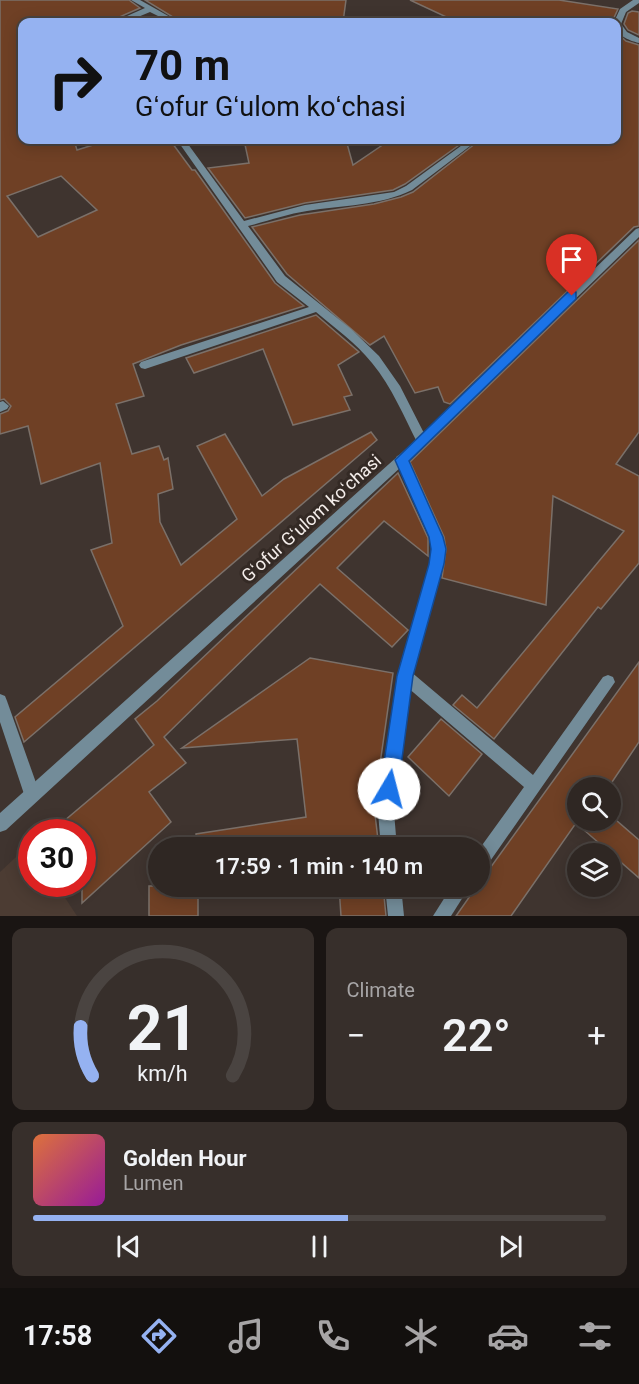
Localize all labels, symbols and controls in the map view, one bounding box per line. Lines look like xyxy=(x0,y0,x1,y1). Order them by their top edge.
text: 70 m xyxy=(135,41,230,90)
icon: right xyxy=(36,42,114,120)
text: Gʻofur Gʻulom koʻchasi xyxy=(135,91,406,123)
pin xyxy=(546,234,597,296)
icon: arrive xyxy=(555,243,588,276)
street label: Gʻofur Gʻulom koʻchasi xyxy=(237,450,385,586)
position arrow xyxy=(357,757,421,821)
map controls xyxy=(567,777,621,897)
button: search xyxy=(567,777,621,831)
speed limit sign: 30 xyxy=(18,819,96,897)
button: layers xyxy=(567,843,621,897)
text: 17:59 · 1 min · 140 m xyxy=(215,854,423,879)
text: Climate xyxy=(347,978,415,1002)
text: 21 xyxy=(127,992,199,1065)
text: 22° xyxy=(442,1009,511,1062)
text: − xyxy=(347,1016,365,1055)
text: + xyxy=(587,1016,606,1055)
text: km/h xyxy=(138,1061,188,1086)
text: Golden Hour xyxy=(123,1146,247,1171)
text: Lumen xyxy=(123,1171,184,1195)
icon: previous xyxy=(112,1230,145,1263)
icon: pause xyxy=(303,1230,336,1263)
icon: next xyxy=(494,1230,527,1263)
icon: directions xyxy=(138,1315,180,1357)
icon: music xyxy=(225,1315,267,1357)
icon: phone xyxy=(312,1315,354,1357)
icon: climate xyxy=(400,1315,442,1357)
icon: car xyxy=(487,1315,529,1357)
icon: filters xyxy=(574,1315,616,1357)
text: 17:58 xyxy=(23,1320,92,1352)

